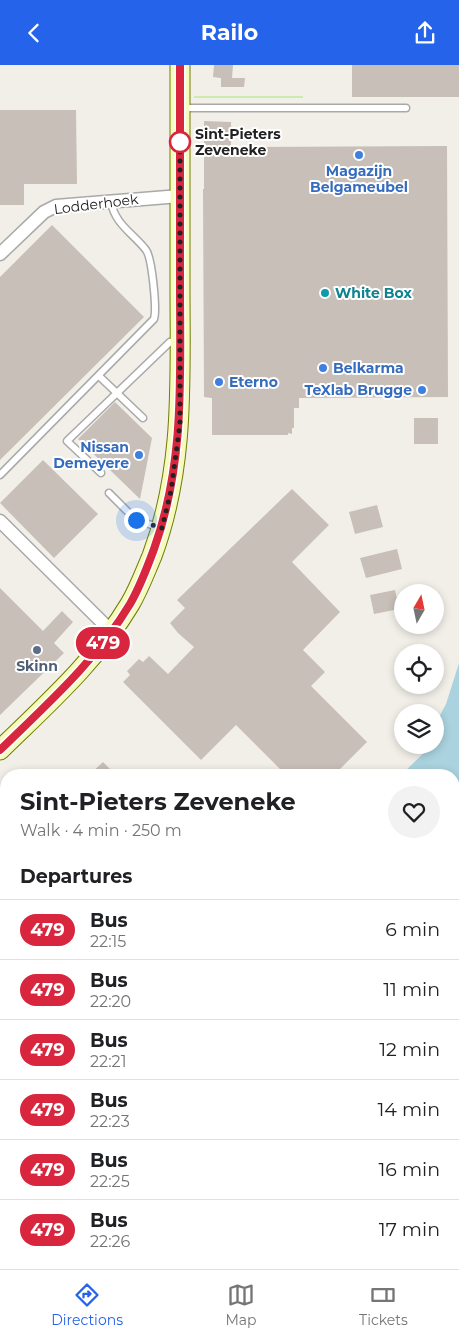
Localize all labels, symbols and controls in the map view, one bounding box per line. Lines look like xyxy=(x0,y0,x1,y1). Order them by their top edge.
icon: back xyxy=(20,19,48,47)
text: Railo xyxy=(201,19,258,46)
icon: share xyxy=(411,19,439,47)
place label: Sint-Pieters Zeveneke xyxy=(195,125,281,159)
marker: Sint-Pieters Zeveneke xyxy=(169,131,191,153)
marker: Magazijn Belgameubel xyxy=(353,149,365,161)
place label: Magazijn Belgameubel xyxy=(310,162,408,196)
street label: Lodderhoek xyxy=(53,190,140,218)
place label: White Box xyxy=(335,284,412,302)
marker: White Box xyxy=(319,287,331,299)
place label: Belkarma xyxy=(333,359,404,377)
marker: Belkarma xyxy=(317,362,329,374)
place label: Eterno xyxy=(229,373,278,391)
marker: Eterno xyxy=(213,376,225,388)
place label: TeXlab Brugge xyxy=(305,381,412,399)
marker: TeXlab Brugge xyxy=(416,384,428,396)
place label: Nissan Demeyere xyxy=(53,438,129,472)
marker: Nissan Demeyere xyxy=(133,449,145,461)
your location xyxy=(124,508,149,533)
north arrow xyxy=(394,584,444,634)
map controls xyxy=(394,584,444,754)
line badge: 479 xyxy=(74,627,132,659)
text: 479 xyxy=(86,632,120,654)
marker: Skinn xyxy=(31,644,43,656)
button: locate xyxy=(394,644,444,694)
place label: Skinn xyxy=(16,657,58,675)
button: layers xyxy=(394,704,444,754)
button: heart xyxy=(388,786,440,838)
text: Sint-Pieters Zeveneke xyxy=(20,787,296,816)
text: Walk · 4 min · 250 m xyxy=(20,821,182,840)
text: Departures xyxy=(20,865,132,888)
text: Bus xyxy=(90,909,128,932)
text: 6 min xyxy=(385,918,440,941)
text: 479 xyxy=(30,919,65,941)
text: 22:15 xyxy=(90,932,126,951)
text: Bus xyxy=(90,969,128,992)
text: 11 min xyxy=(383,978,440,1001)
text: 479 xyxy=(30,979,65,1001)
text: 22:20 xyxy=(90,992,131,1011)
text: Bus xyxy=(90,1029,128,1052)
text: 12 min xyxy=(379,1038,440,1061)
text: 479 xyxy=(30,1039,65,1061)
text: 22:21 xyxy=(90,1052,126,1071)
text: Bus xyxy=(90,1089,128,1112)
text: 14 min xyxy=(377,1098,440,1121)
text: 479 xyxy=(30,1099,65,1121)
text: 22:23 xyxy=(90,1112,130,1131)
text: Bus xyxy=(90,1149,128,1172)
text: 16 min xyxy=(378,1158,440,1181)
text: 479 xyxy=(30,1159,65,1181)
text: 22:25 xyxy=(90,1172,130,1191)
text: Bus xyxy=(90,1209,128,1232)
text: 17 min xyxy=(379,1218,440,1241)
text: 479 xyxy=(30,1219,65,1241)
text: 22:26 xyxy=(90,1232,130,1251)
tab: Directions xyxy=(51,1281,123,1329)
tab: Map xyxy=(225,1281,257,1329)
tab: Tickets xyxy=(359,1281,408,1329)

